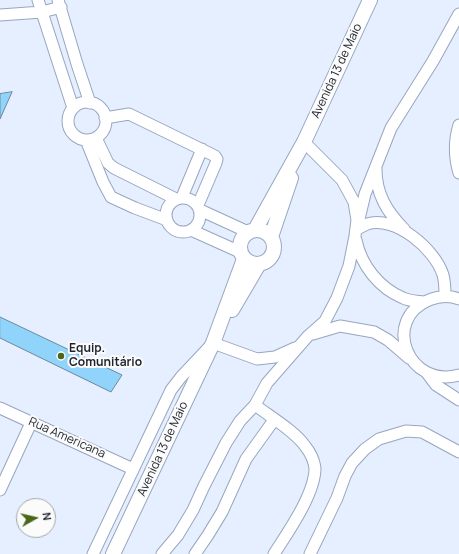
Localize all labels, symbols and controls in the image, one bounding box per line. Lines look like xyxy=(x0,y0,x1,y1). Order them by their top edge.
street label: Avenida 13 de Maio xyxy=(309,21,365,121)
place label: Equip. Comunitário xyxy=(69,342,142,370)
marker: Equip. Comunitário xyxy=(56,351,66,361)
street label: Avenida 13 de Maio xyxy=(135,399,191,499)
street label: Rua Americana xyxy=(26,415,108,461)
north arrow xyxy=(16,498,56,538)
text: N xyxy=(39,511,55,521)

